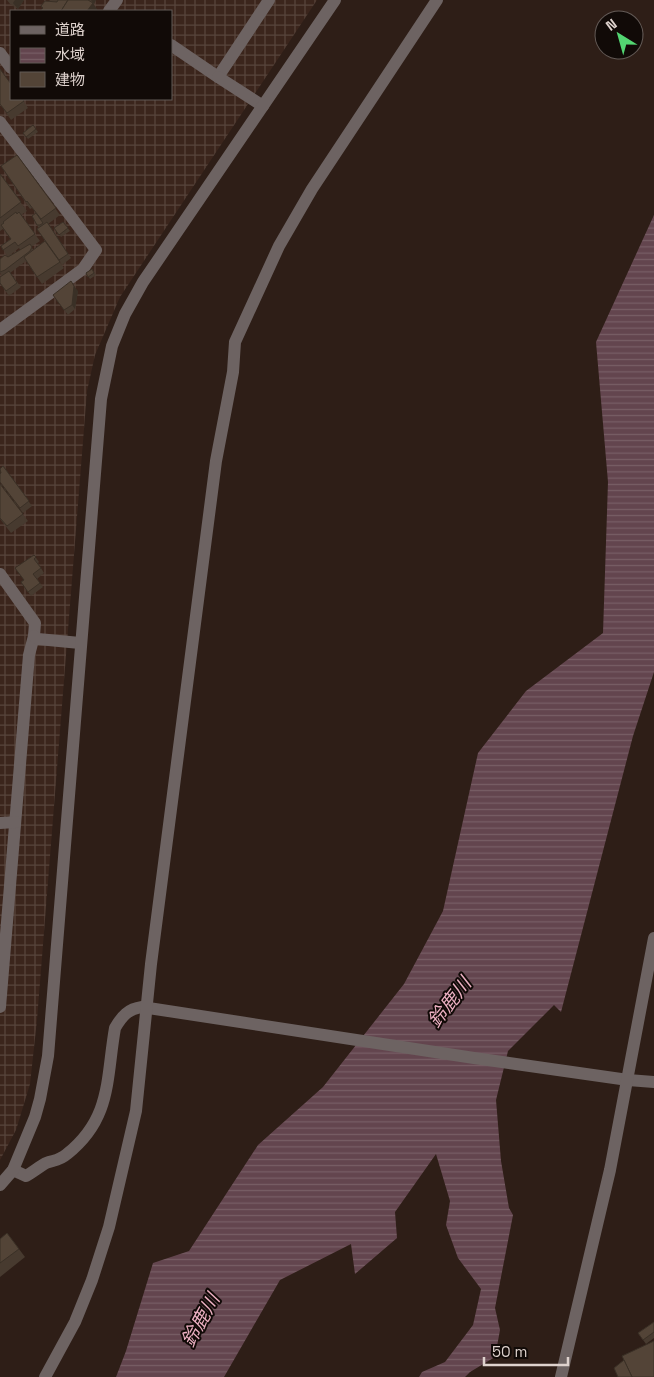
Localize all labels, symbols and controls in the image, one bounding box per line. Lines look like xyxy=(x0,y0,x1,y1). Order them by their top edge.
legend xyxy=(10,10,172,100)
north arrow xyxy=(594,10,644,60)
text: N xyxy=(602,15,620,35)
text: 道路 xyxy=(55,20,85,39)
text: 水域 xyxy=(55,45,85,64)
text: 建物 xyxy=(55,70,85,89)
water label: 鈴鹿川 xyxy=(422,971,478,1032)
water label: 鈴鹿川 xyxy=(176,1288,226,1351)
scale bar xyxy=(484,1334,568,1366)
text: 50 m xyxy=(492,1342,527,1361)

